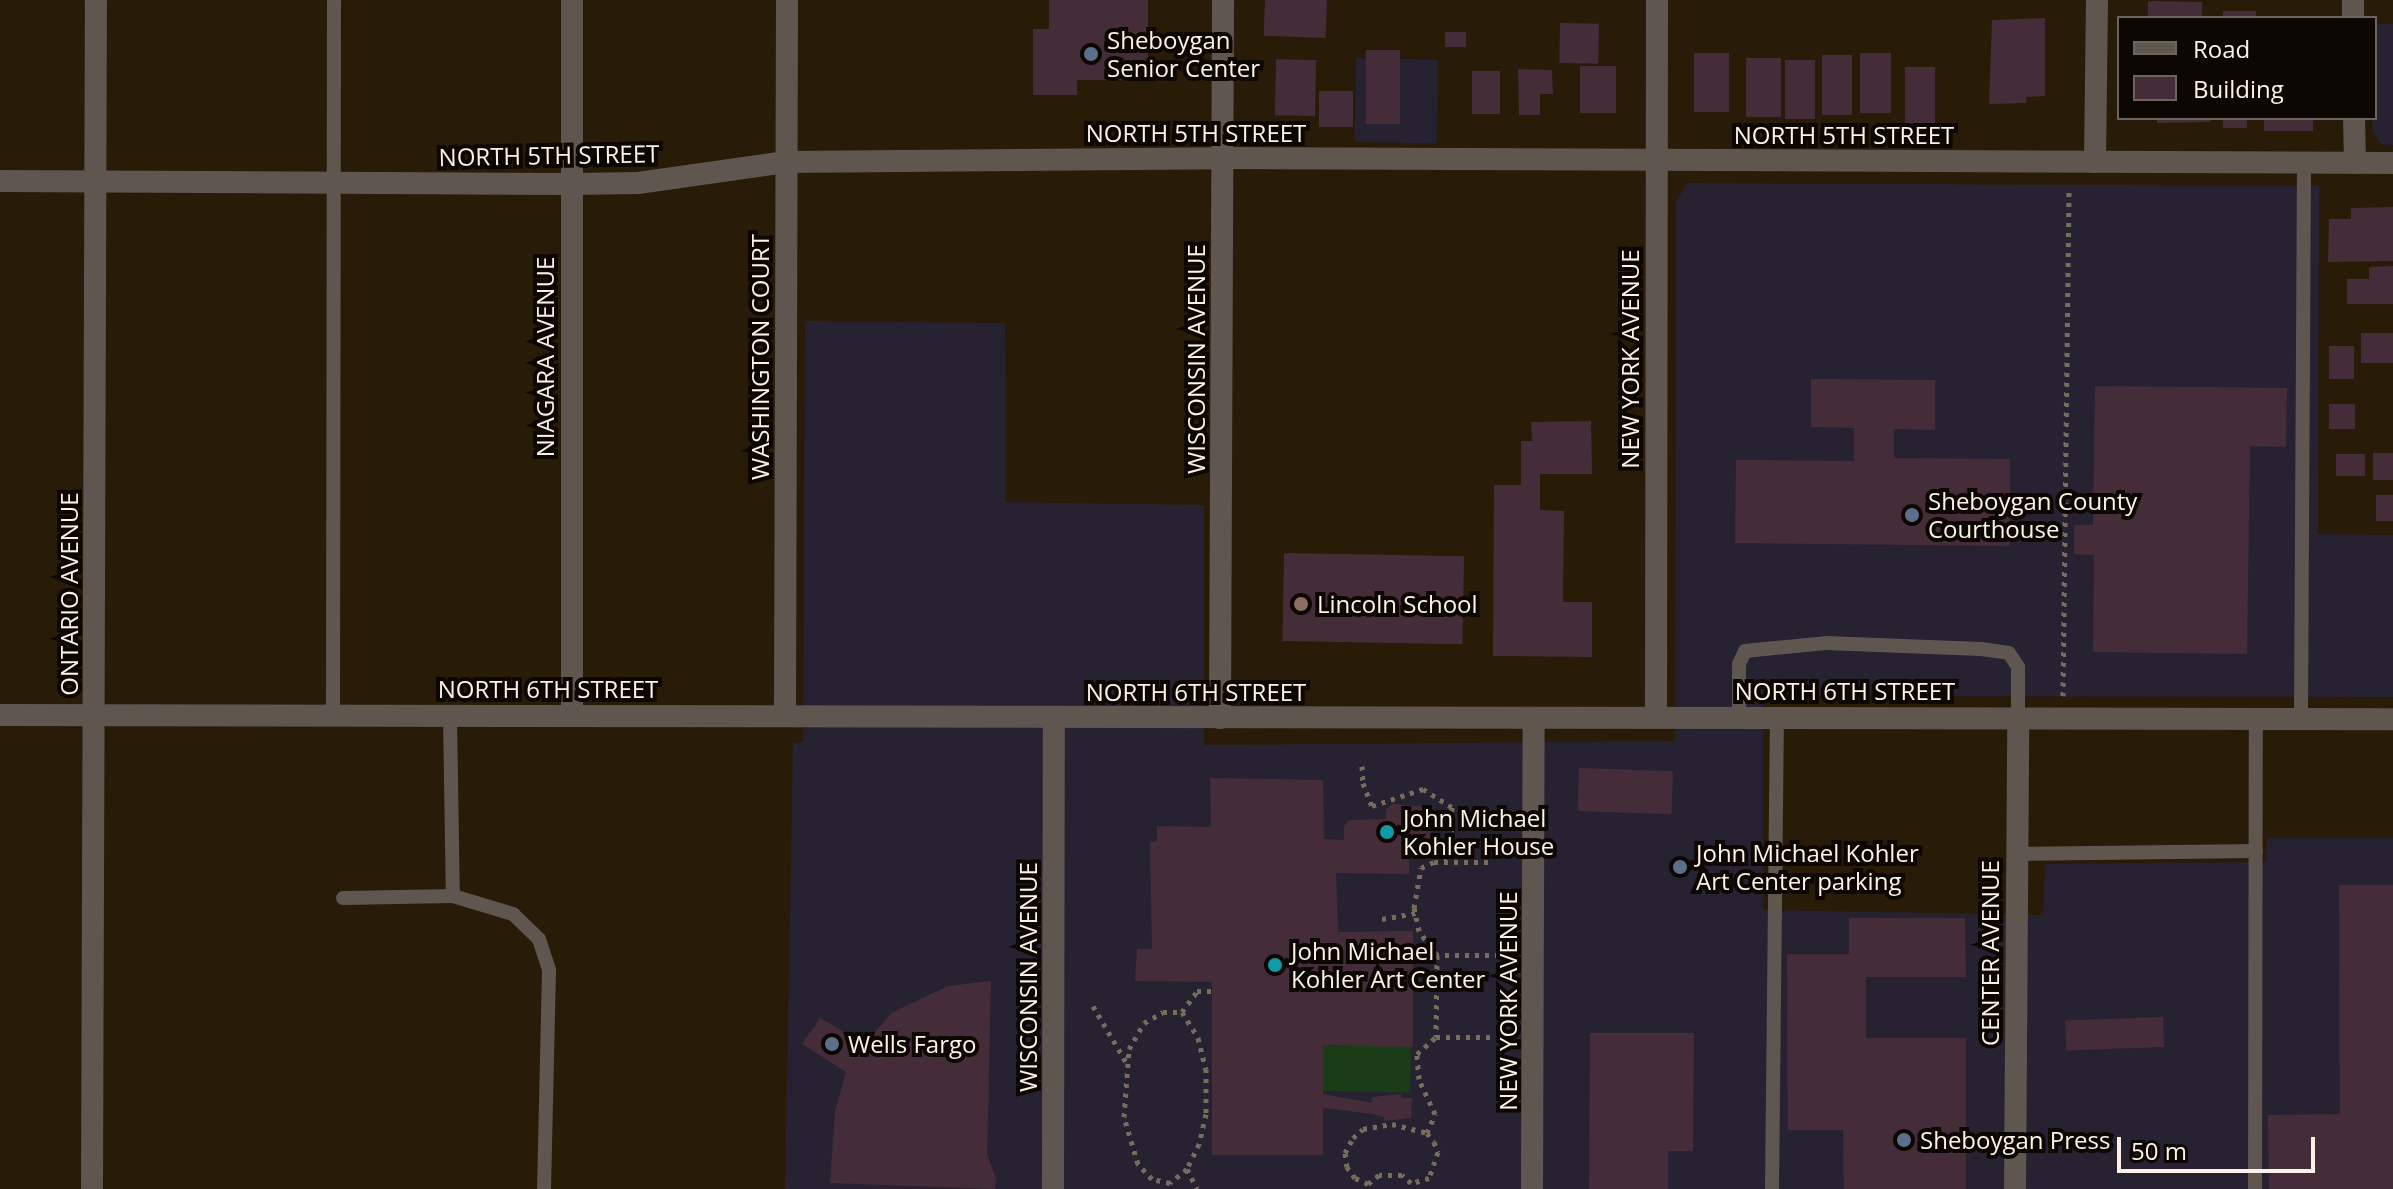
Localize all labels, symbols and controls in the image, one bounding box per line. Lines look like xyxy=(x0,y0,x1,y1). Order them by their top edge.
legend xyxy=(2117,16,2377,120)
place label: Sheboygan Senior Center xyxy=(1107,26,1260,82)
text: Road xyxy=(2193,32,2250,65)
marker: Sheboygan Senior Center xyxy=(1082,45,1100,63)
text: Building xyxy=(2193,72,2284,105)
street label: NORTH 5TH STREET xyxy=(1086,119,1306,147)
street label: NORTH 5TH STREET xyxy=(1734,121,1954,149)
street label: NORTH 5TH STREET xyxy=(438,139,660,171)
street label: WASHINGTON COURT xyxy=(746,234,774,480)
street label: WISCONSIN AVENUE xyxy=(1182,244,1210,474)
street label: NEW YORK AVENUE xyxy=(1616,249,1644,469)
street label: NIAGARA AVENUE xyxy=(531,257,559,457)
place label: Sheboygan County Courthouse xyxy=(1928,487,2137,543)
street label: ONTARIO AVENUE xyxy=(55,492,83,696)
marker: Sheboygan County Courthouse xyxy=(1903,506,1921,524)
place label: Lincoln School xyxy=(1317,590,1478,618)
marker: Lincoln School xyxy=(1292,595,1310,613)
street label: NORTH 6TH STREET xyxy=(438,675,658,703)
street label: NORTH 6TH STREET xyxy=(1735,677,1955,705)
street label: NORTH 6TH STREET xyxy=(1086,678,1306,706)
place label: John Michael Kohler House xyxy=(1403,804,1554,860)
marker: John Michael Kohler House xyxy=(1378,823,1396,841)
place label: John Michael Kohler Art Center parking xyxy=(1696,839,1919,895)
marker: John Michael Kohler Art Center parking xyxy=(1671,858,1689,876)
street label: CENTER AVENUE xyxy=(1976,860,2004,1046)
street label: WISCONSIN AVENUE xyxy=(1014,862,1042,1092)
street label: NEW YORK AVENUE xyxy=(1494,891,1522,1111)
place label: John Michael Kohler Art Center xyxy=(1291,937,1485,993)
marker: John Michael Kohler Art Center xyxy=(1266,956,1284,974)
place label: Wells Fargo xyxy=(848,1030,976,1058)
marker: Wells Fargo xyxy=(823,1035,841,1053)
scale bar xyxy=(2121,1121,2319,1171)
place label: Sheboygan Press xyxy=(1920,1126,2110,1154)
marker: Sheboygan Press xyxy=(1895,1131,1913,1149)
text: 50 m xyxy=(2131,1134,2187,1167)

